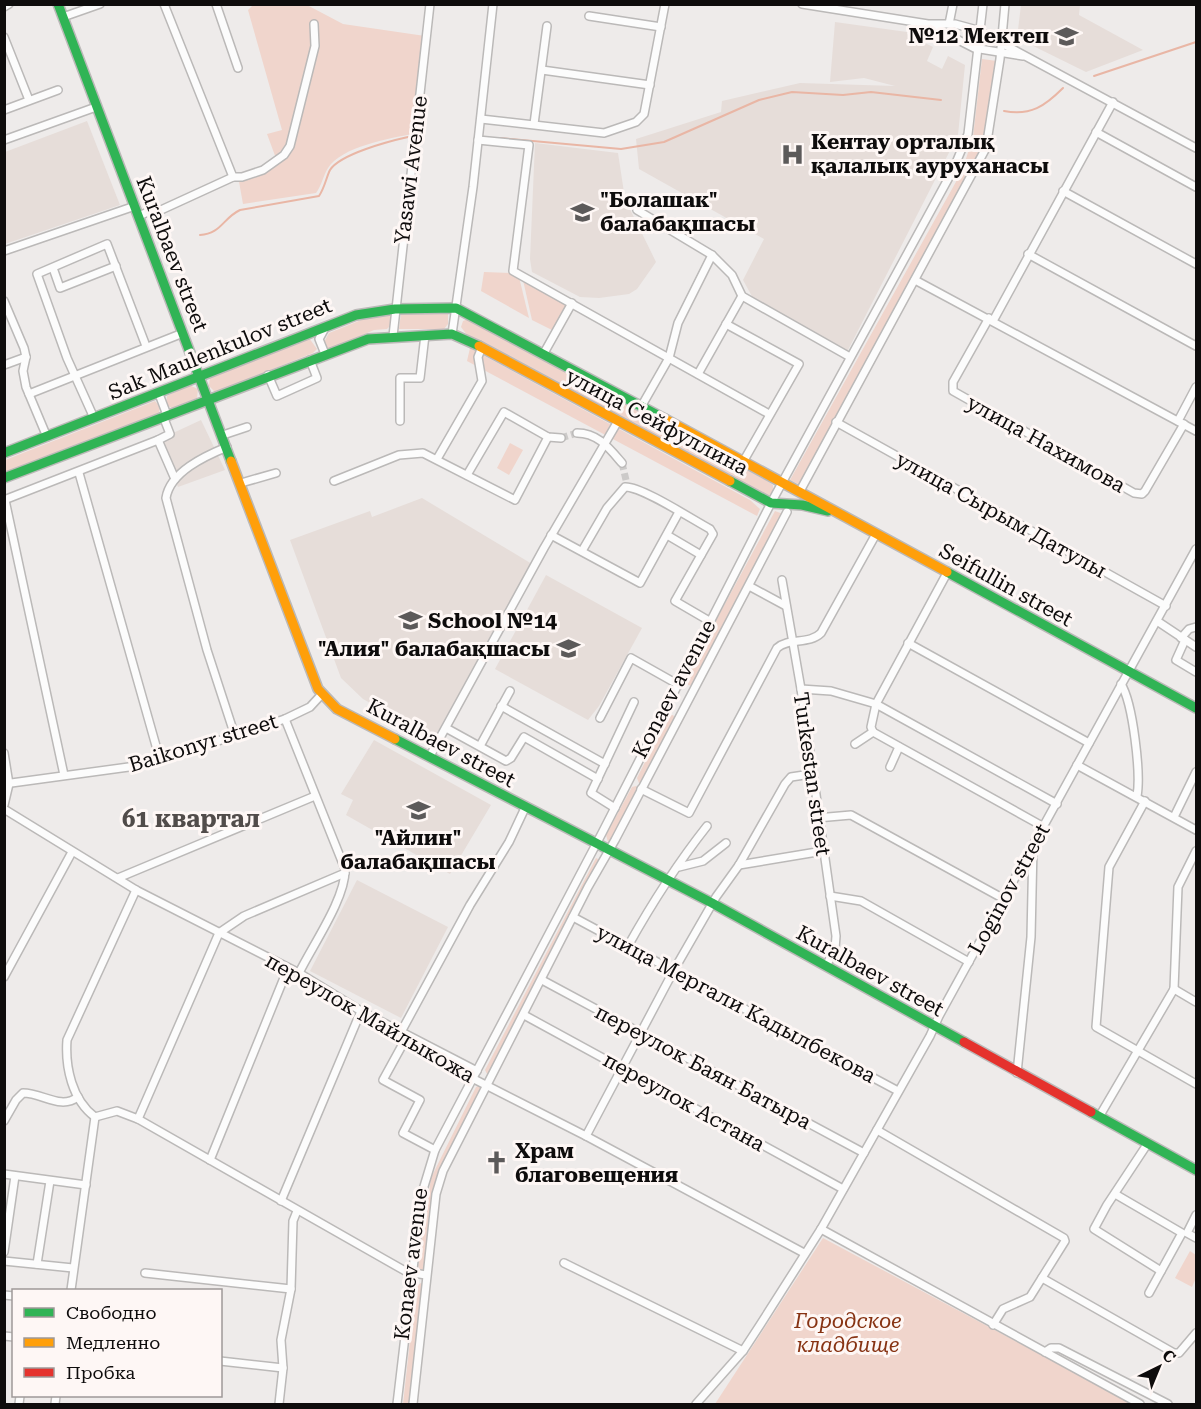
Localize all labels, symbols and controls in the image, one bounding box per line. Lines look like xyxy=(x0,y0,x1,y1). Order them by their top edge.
school or university icon: №12 Мектеп xyxy=(1054,23,1080,49)
place label: №12 Мектеп xyxy=(908,24,1049,48)
street label: Yasawi Avenue xyxy=(390,94,432,246)
place label: Кентау орталық қалалық ауруханасы xyxy=(811,130,1049,178)
hospital icon: Кентау орталық қалалық ауруханасы xyxy=(780,141,806,167)
street label: Kuralbaev street xyxy=(131,173,213,335)
place label: "Болашак" балабақшасы xyxy=(600,188,755,236)
school or university icon: "Болашак" балабақшасы xyxy=(569,199,595,225)
street label: Sak Maulenkulov street xyxy=(105,293,335,405)
street label: улица Сейфуллина xyxy=(562,364,753,481)
street label: улица Нахимова xyxy=(962,390,1130,498)
street label: улица Сырым Датулы xyxy=(891,447,1111,583)
street label: Seifullin street xyxy=(935,538,1077,632)
school or university icon: School №14 xyxy=(397,608,423,634)
place label: School №14 xyxy=(428,609,557,633)
street label: Konaev avenue xyxy=(627,616,721,762)
school or university icon: "Алия" балабақшасы xyxy=(555,636,581,662)
place label: "Алия" балабақшасы xyxy=(318,637,550,661)
street label: Turkestan street xyxy=(789,691,835,858)
street label: Kuralbaev street xyxy=(363,694,519,792)
street label: Baikonyr street xyxy=(126,709,281,777)
school or university icon: "Айлин" балабақшасы xyxy=(405,797,431,823)
district label: 61 квартал xyxy=(122,805,260,833)
street label: Loginov street xyxy=(963,820,1055,958)
place label: "Айлин" балабақшасы xyxy=(340,826,496,874)
street label: улица Мергали Кадылбекова xyxy=(592,920,880,1088)
street label: Kuralbaev street xyxy=(792,921,948,1021)
street label: переулок Майлыкожа xyxy=(261,948,479,1088)
street label: переулок Баян Батыра xyxy=(591,1000,816,1135)
street label: переулок Астана xyxy=(599,1048,770,1157)
place label: Храм благовещения xyxy=(515,1139,678,1187)
church icon: Храм благовещения xyxy=(484,1150,510,1176)
street label: Konaev avenue xyxy=(390,1186,432,1342)
legend xyxy=(12,1289,222,1397)
text: Свободно xyxy=(66,1302,156,1323)
park label: Городское кладбище xyxy=(793,1309,902,1357)
text: Медленно xyxy=(66,1332,160,1353)
north arrow xyxy=(1129,1337,1189,1397)
text: С xyxy=(1158,1346,1179,1367)
text: Пробка xyxy=(66,1362,135,1383)

